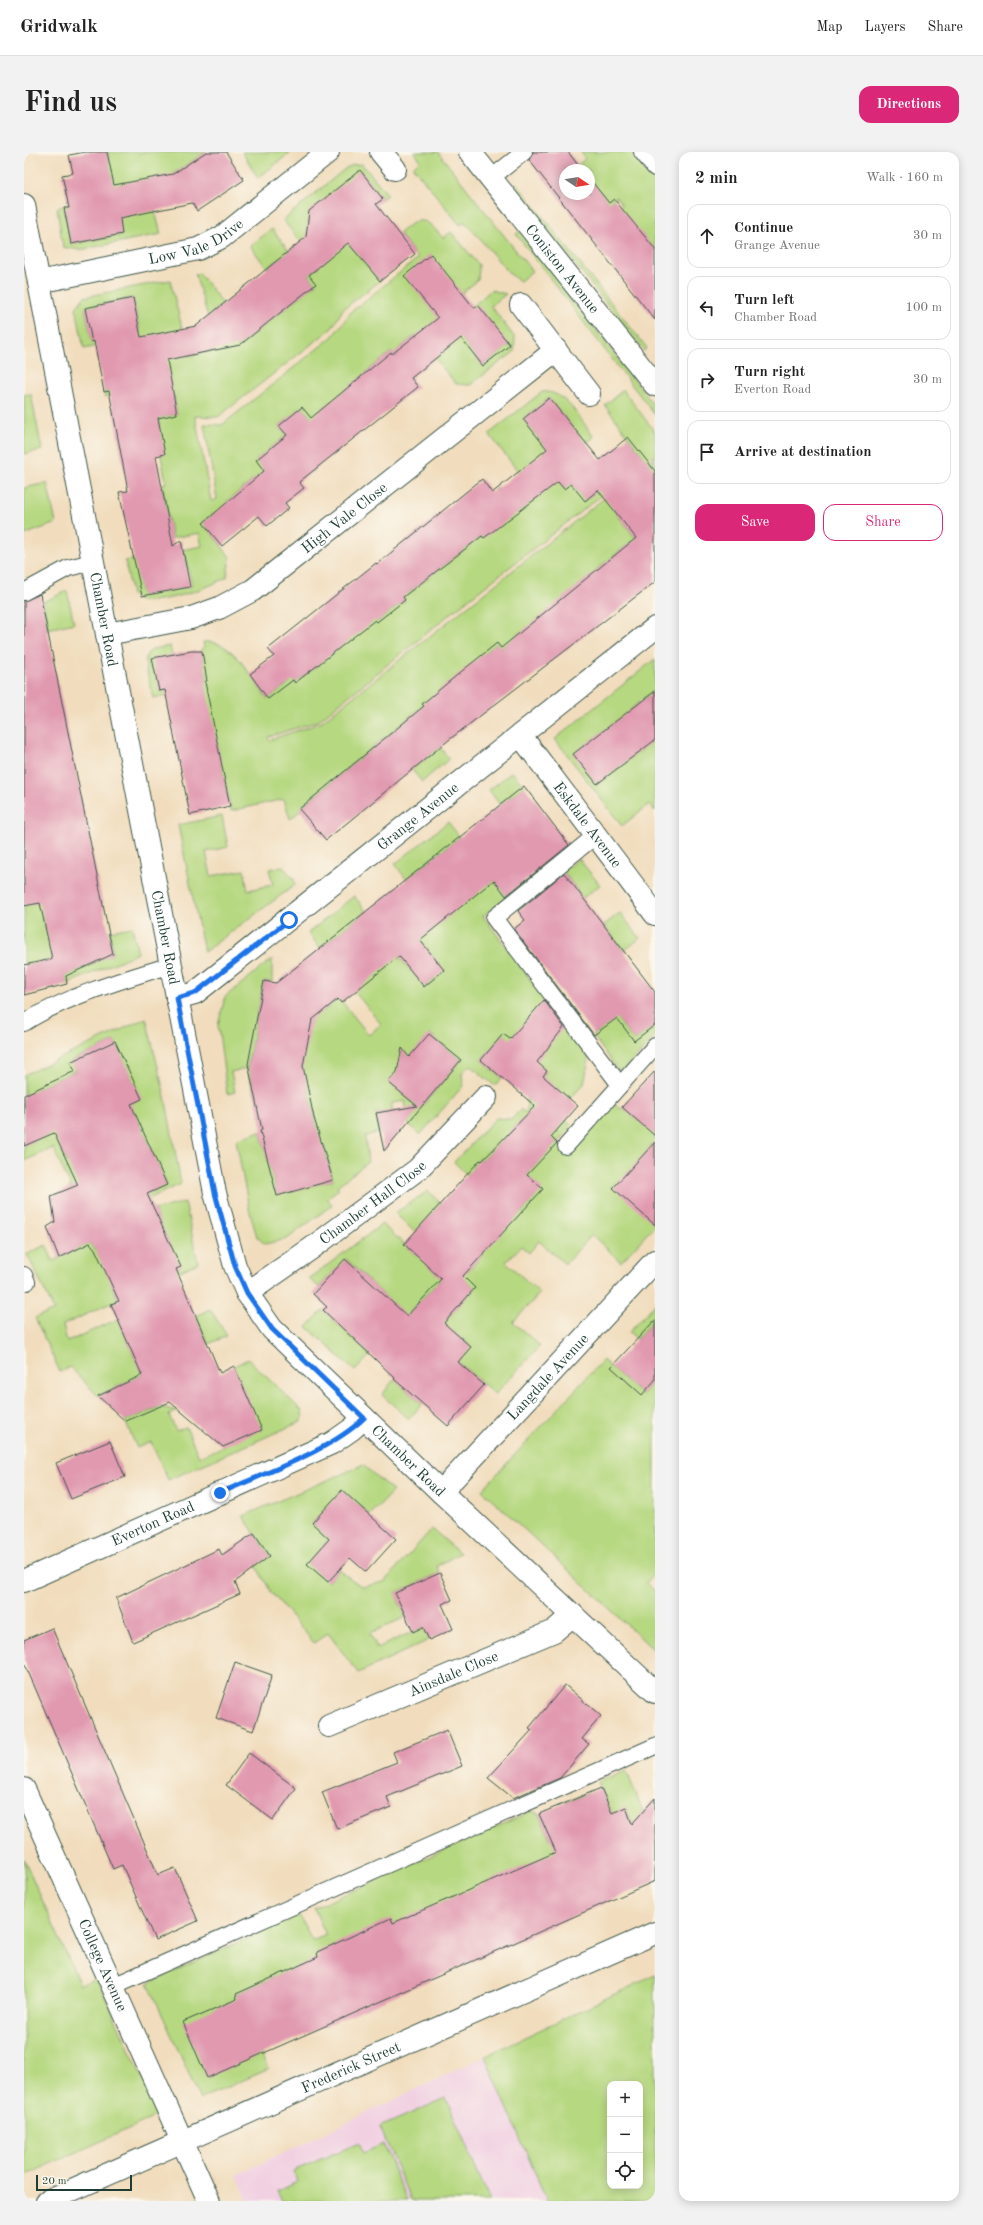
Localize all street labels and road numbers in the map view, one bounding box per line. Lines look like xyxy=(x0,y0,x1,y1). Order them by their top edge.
street label: Low Vale Drive xyxy=(147,217,247,268)
street label: Coniston Avenue xyxy=(522,222,601,317)
street label: High Vale Close xyxy=(300,481,391,557)
street label: Chamber Road xyxy=(86,571,119,668)
street label: Eskdale Avenue xyxy=(550,780,624,871)
street label: Grange Avenue xyxy=(375,781,462,854)
street label: Chamber Road xyxy=(148,889,181,986)
street label: Chamber Hall Close xyxy=(318,1159,430,1248)
street label: Langdale Avenue xyxy=(505,1332,592,1424)
street label: Chamber Road xyxy=(368,1423,447,1501)
street label: Everton Road xyxy=(110,1500,197,1550)
street label: Ainsdale Close xyxy=(407,1649,501,1700)
street label: College Avenue xyxy=(74,1917,129,2014)
street label: Frederick Street xyxy=(300,2040,403,2097)

